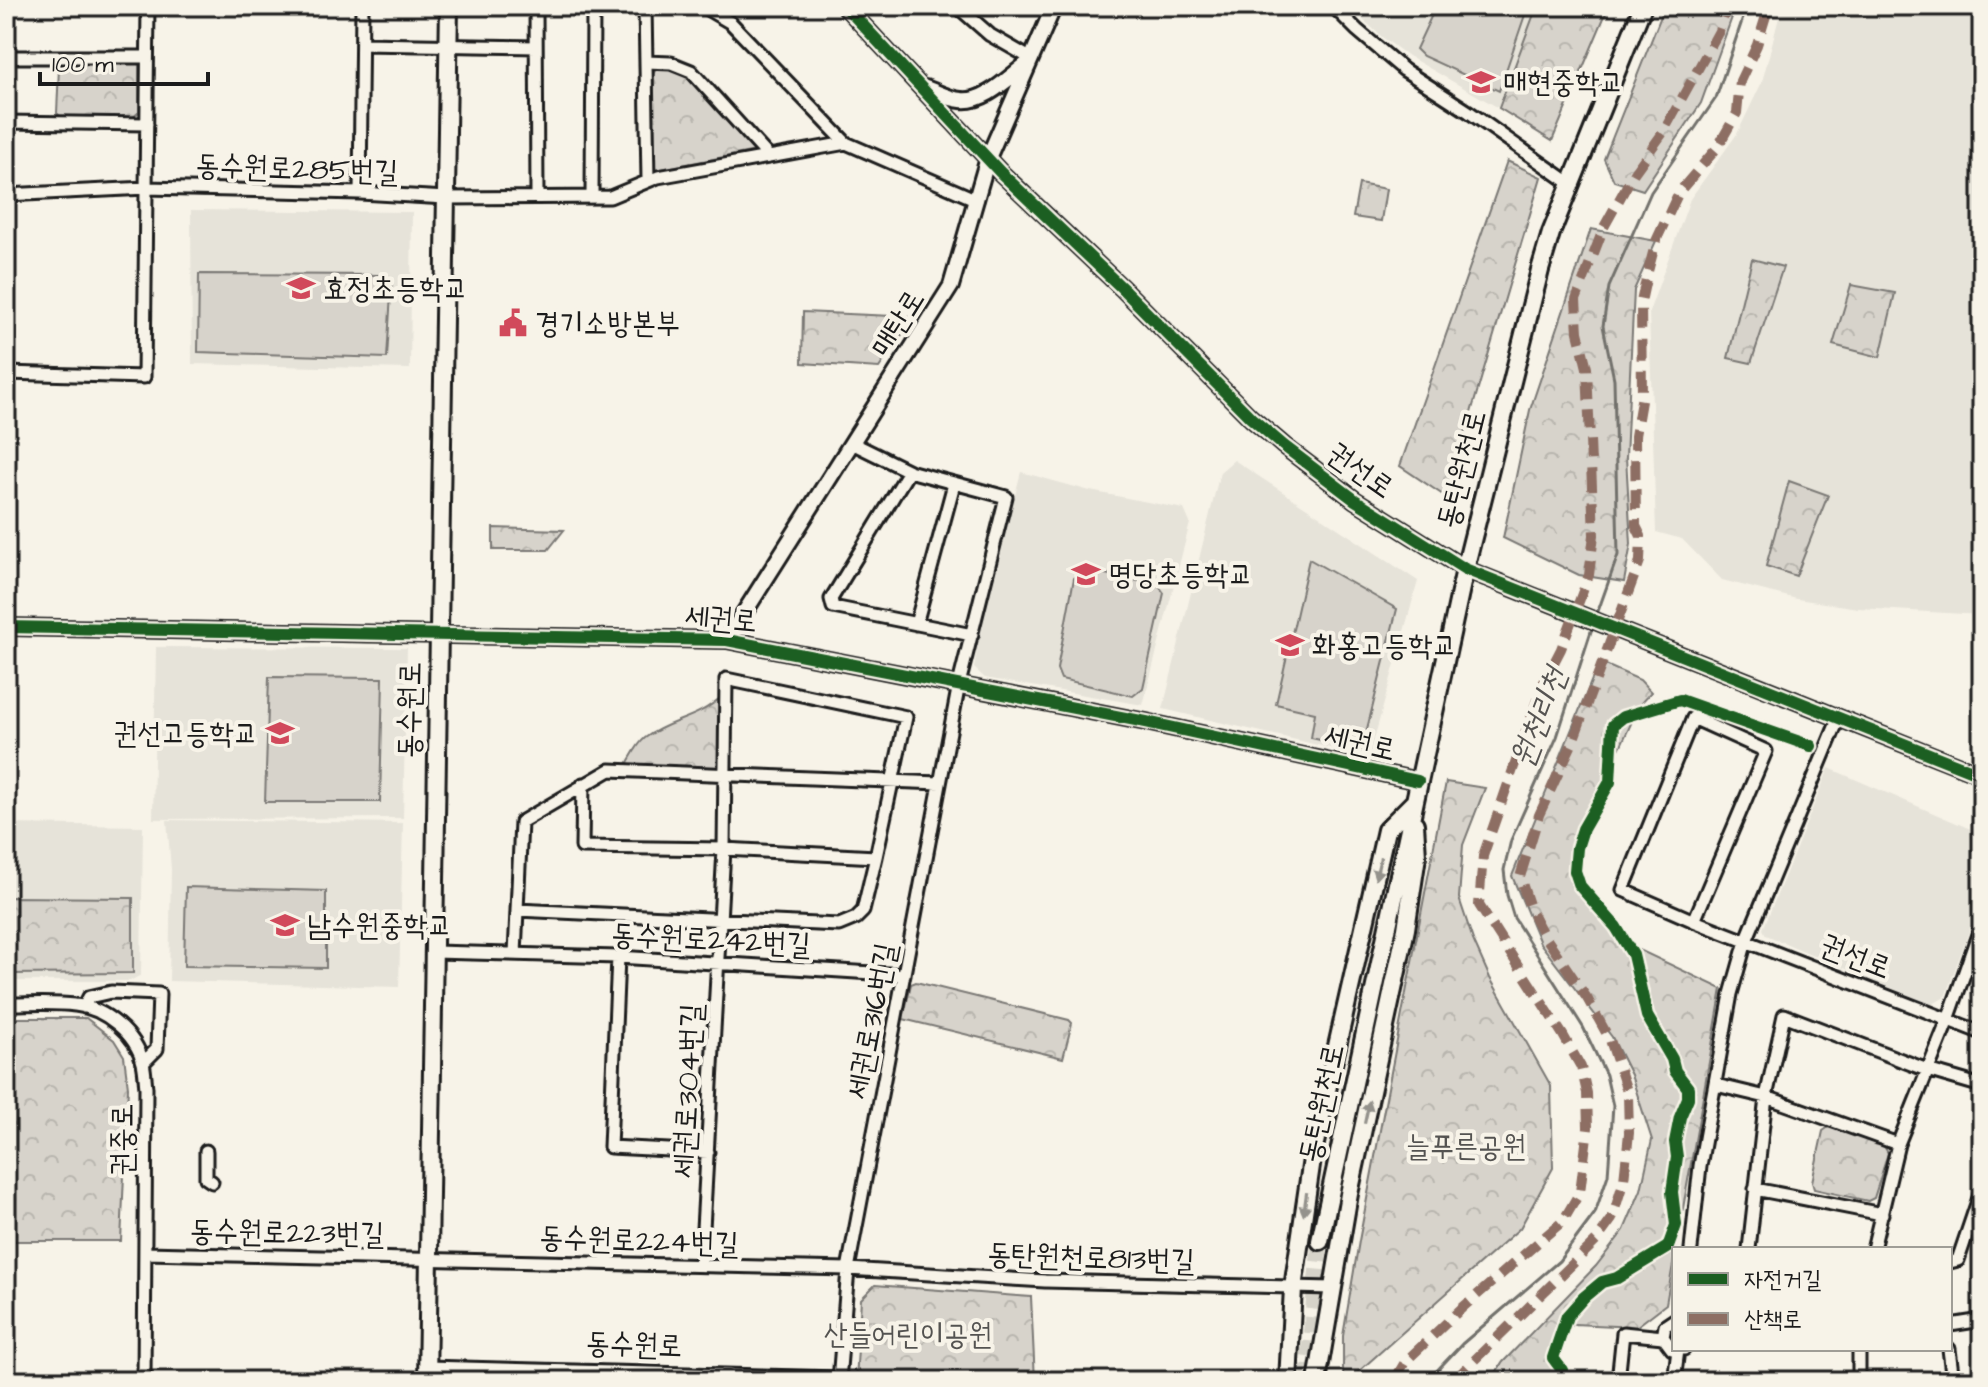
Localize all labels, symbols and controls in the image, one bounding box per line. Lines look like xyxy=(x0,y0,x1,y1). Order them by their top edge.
scale bar xyxy=(40,36,208,86)
text: 100 m xyxy=(52,48,114,82)
place label: 매현중학교 xyxy=(1503,62,1624,104)
school or university icon: 매현중학교 xyxy=(1466,67,1496,97)
street label: 동수원로285번길 xyxy=(195,144,399,194)
place label: 효정초등학교 xyxy=(323,268,468,310)
school or university icon: 효정초등학교 xyxy=(286,273,316,303)
street label: 매탄로 xyxy=(861,282,935,365)
place label: 경기소방본부 xyxy=(535,303,680,345)
public building icon: 경기소방본부 xyxy=(498,308,528,338)
street label: 동탄원천로 xyxy=(1427,406,1497,533)
street label: 권선로 xyxy=(1319,433,1402,509)
place label: 명당초등학교 xyxy=(1108,554,1253,596)
school or university icon: 명당초등학교 xyxy=(1071,559,1101,589)
street label: 세권로 xyxy=(683,595,759,643)
place label: 화홍고등학교 xyxy=(1312,625,1457,667)
school or university icon: 화홍고등학교 xyxy=(1275,630,1305,660)
water label: 원천리천 xyxy=(1500,658,1580,774)
street label: 동수원로 xyxy=(388,661,432,759)
place label: 권선고등학교 xyxy=(113,713,258,755)
street label: 세권로 xyxy=(1320,714,1400,772)
school or university icon: 권선고등학교 xyxy=(265,718,295,748)
one-way arrow xyxy=(1371,855,1383,880)
place label: 남수원중학교 xyxy=(307,905,452,947)
school or university icon: 남수원중학교 xyxy=(270,910,300,940)
street label: 동수원로242번길 xyxy=(610,914,812,966)
street label: 권선로 xyxy=(1814,924,1897,990)
street label: 세권로316번길 xyxy=(836,939,908,1103)
street label: 세권로304번길 xyxy=(662,1002,714,1180)
street label: 동탄원천로 xyxy=(1289,1040,1355,1167)
one-way arrow xyxy=(1361,1099,1374,1124)
street label: 권중로 xyxy=(102,1104,144,1176)
park label: 늘푸른공원 xyxy=(1406,1126,1526,1168)
one-way arrow xyxy=(1298,1192,1311,1217)
street label: 동수원로223번길 xyxy=(189,1210,385,1256)
street label: 동수원로224번길 xyxy=(538,1217,739,1265)
street label: 동탄원천로813번길 xyxy=(987,1233,1195,1283)
legend xyxy=(1672,1247,1952,1351)
text: 자전거길 xyxy=(1744,1263,1821,1297)
text: 산책로 xyxy=(1744,1303,1802,1337)
park label: 산들어린이공원 xyxy=(824,1314,992,1356)
street label: 동수원로 xyxy=(585,1322,683,1368)

